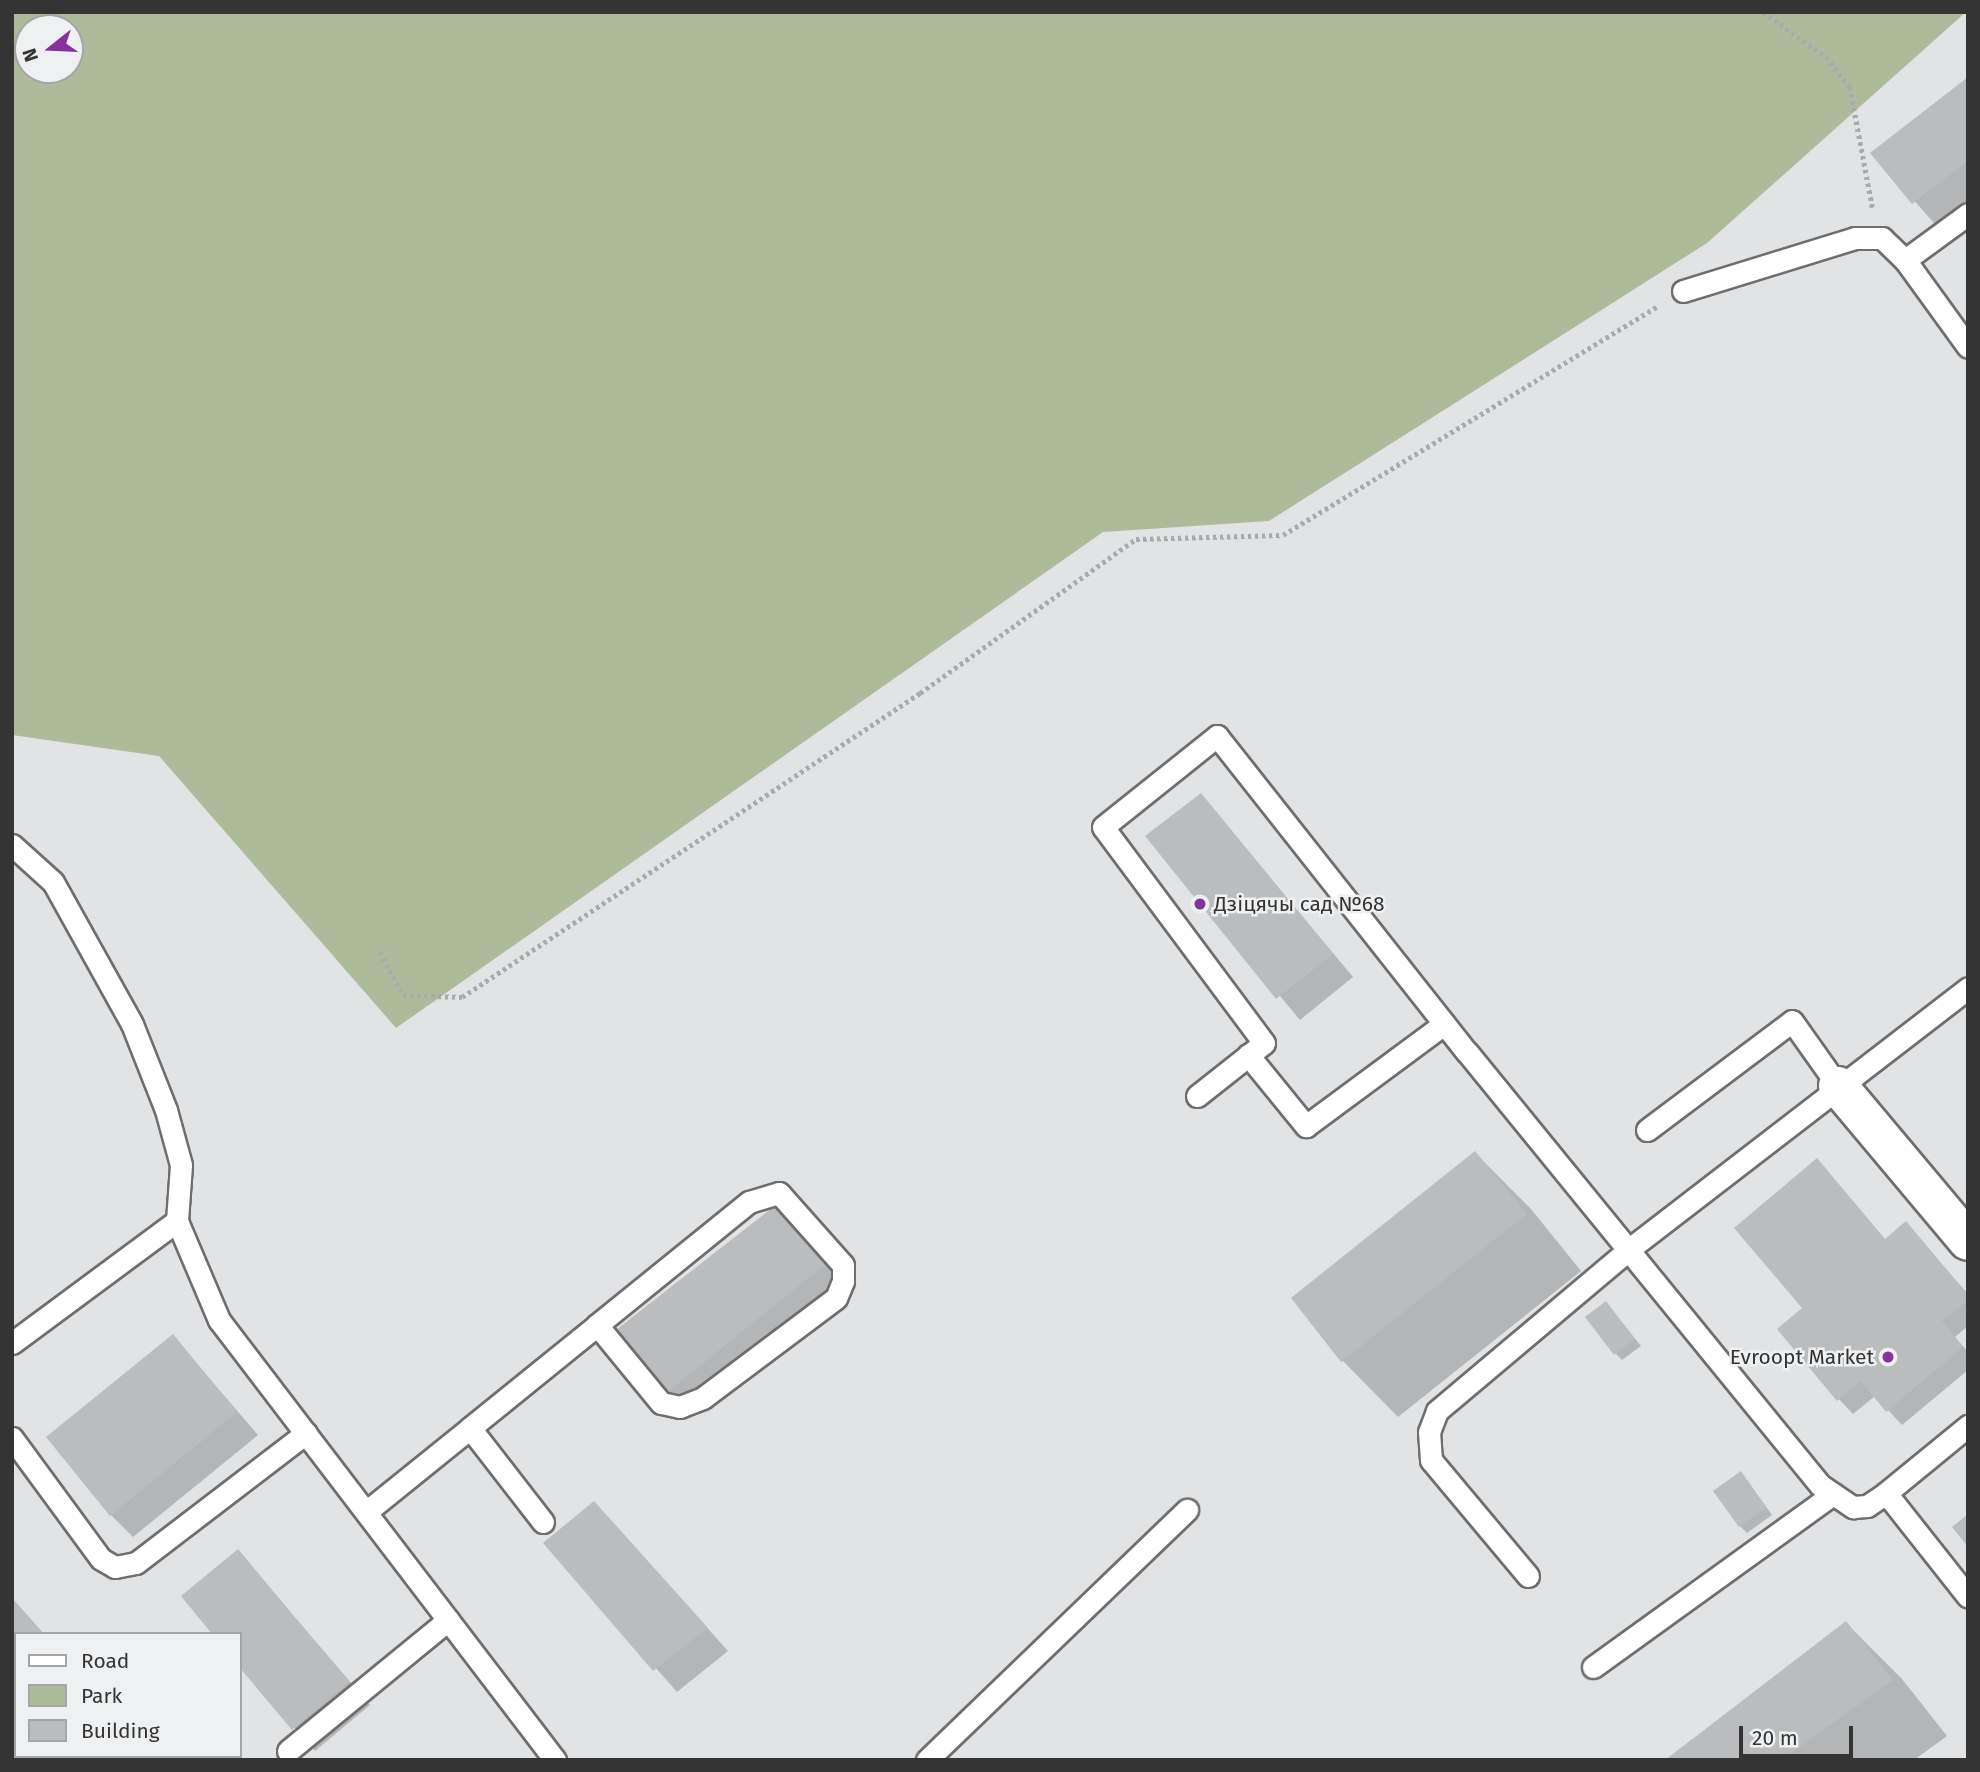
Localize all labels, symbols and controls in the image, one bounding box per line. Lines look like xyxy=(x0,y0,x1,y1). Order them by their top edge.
north arrow xyxy=(14,14,84,84)
text: N xyxy=(18,45,43,65)
place label: Дзіцячы сад №68 xyxy=(1214,891,1385,917)
marker: Дзіцячы сад №68 xyxy=(1192,896,1208,912)
place label: Evroopt Market xyxy=(1730,1344,1874,1370)
marker: Evroopt Market xyxy=(1880,1349,1896,1365)
legend xyxy=(14,1632,242,1758)
text: Road xyxy=(81,1648,129,1674)
text: Park xyxy=(81,1683,122,1709)
scale bar xyxy=(1742,1712,1856,1756)
text: Building xyxy=(81,1718,160,1744)
text: 20 m xyxy=(1752,1725,1798,1751)

